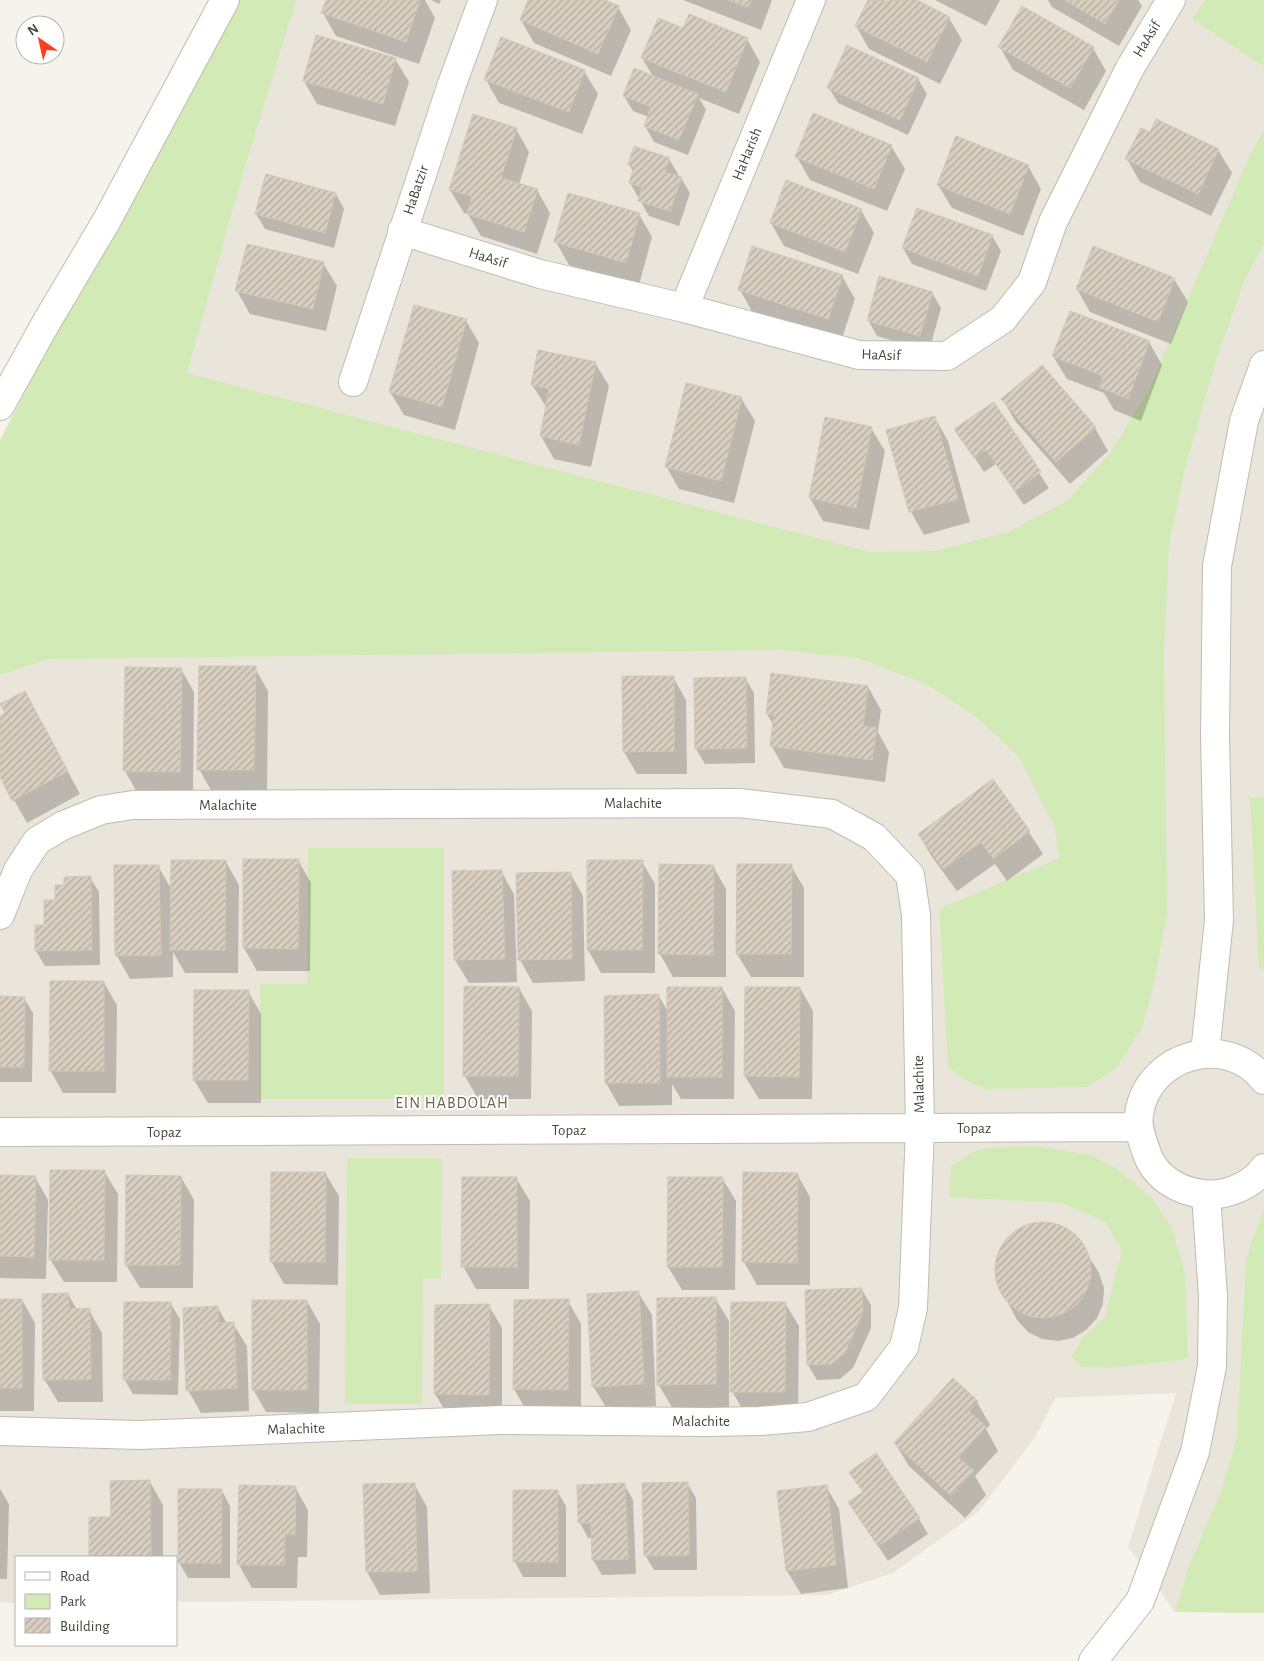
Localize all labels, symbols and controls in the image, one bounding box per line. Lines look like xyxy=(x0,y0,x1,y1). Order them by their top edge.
north arrow xyxy=(15,15,65,65)
street label: HaAsif xyxy=(1130,17,1164,60)
text: N xyxy=(25,22,41,39)
street label: HaHarish xyxy=(730,125,764,183)
street label: HaBatzir xyxy=(401,163,431,217)
street label: HaAsif xyxy=(467,245,510,271)
street label: HaAsif xyxy=(861,347,902,363)
street label: Malachite xyxy=(604,796,662,811)
street label: Malachite xyxy=(199,798,257,813)
street label: Malachite xyxy=(911,1055,927,1113)
district label: EIN HABDOLAH xyxy=(395,1095,509,1111)
street label: Topaz xyxy=(957,1121,991,1136)
street label: Topaz xyxy=(552,1123,586,1138)
street label: Topaz xyxy=(147,1125,181,1140)
street label: Malachite xyxy=(672,1414,730,1429)
street label: Malachite xyxy=(267,1420,325,1438)
legend xyxy=(15,1556,178,1646)
text: Road xyxy=(60,1569,90,1584)
text: Park xyxy=(60,1594,86,1609)
text: Building xyxy=(60,1619,110,1634)

